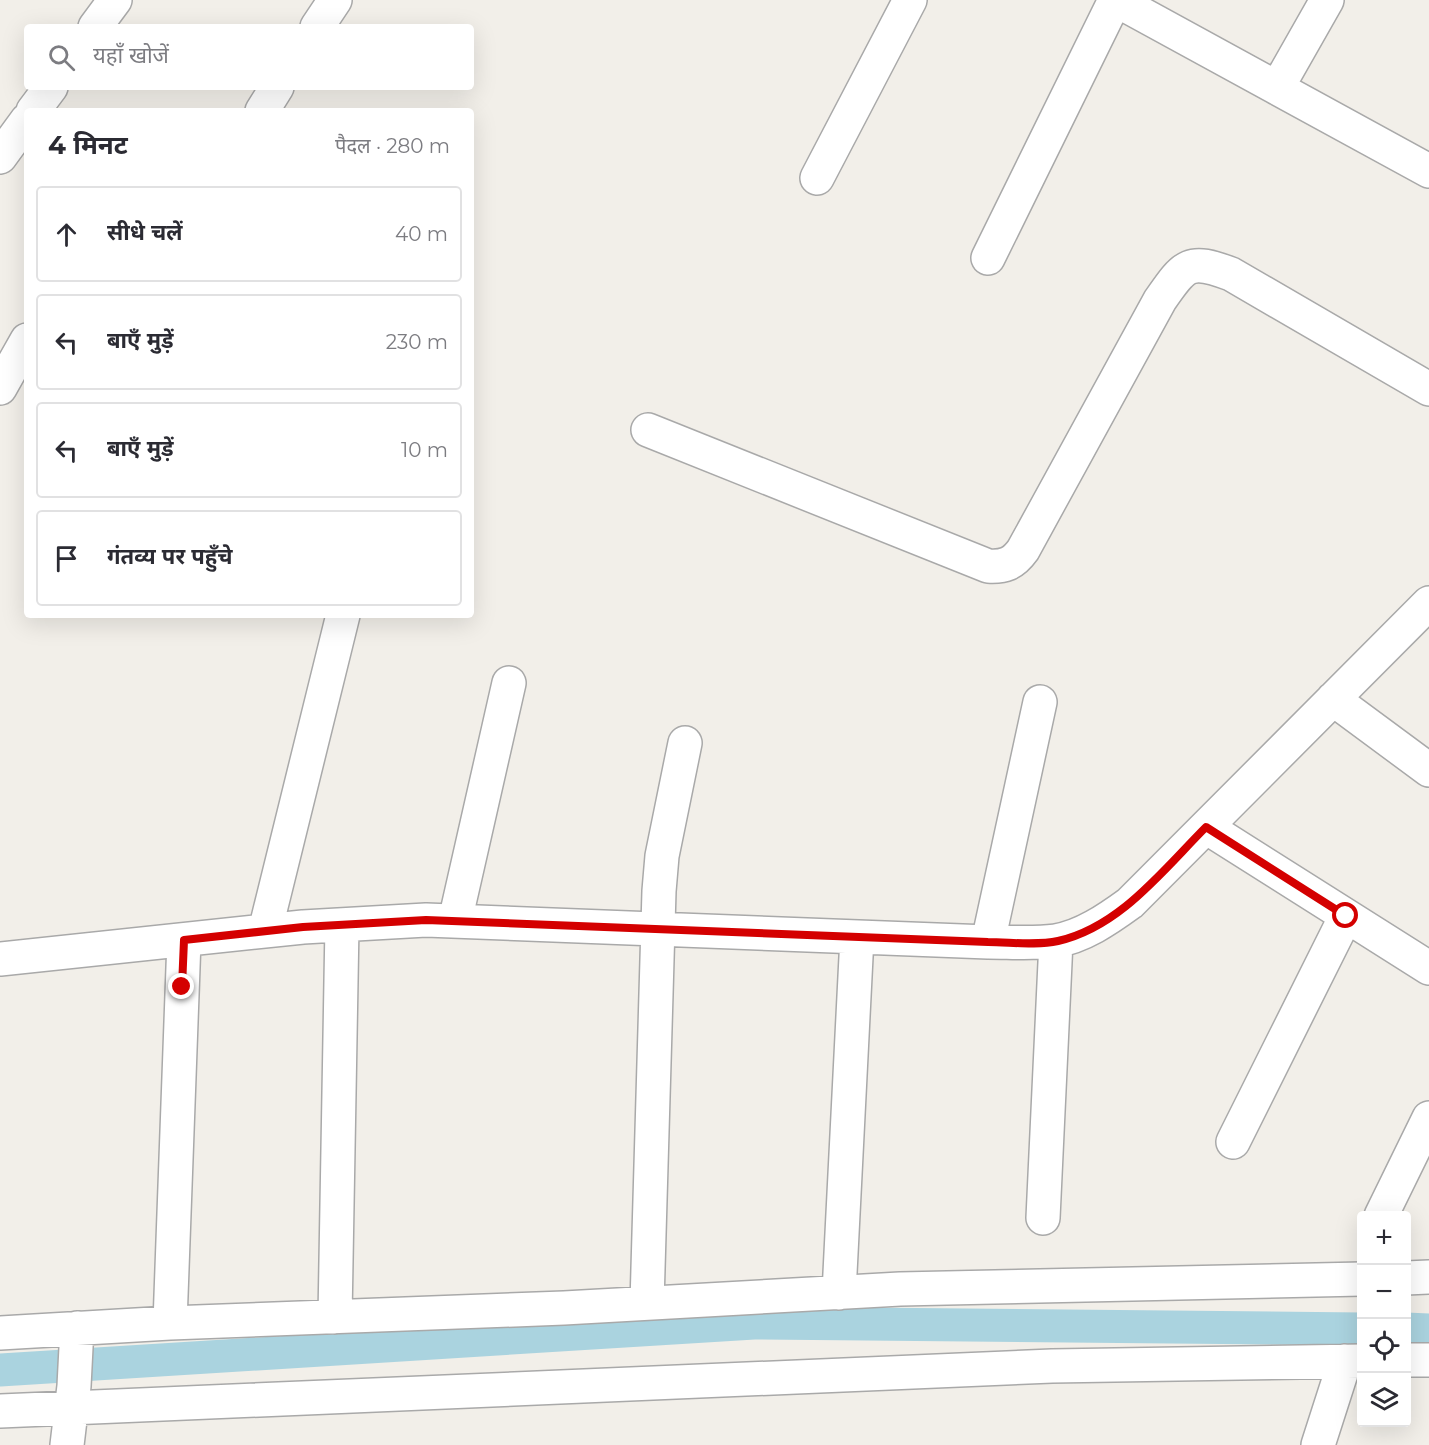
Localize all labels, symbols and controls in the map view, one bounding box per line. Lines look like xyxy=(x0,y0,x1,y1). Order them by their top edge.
search box xyxy=(24,24,474,90)
icon: search xyxy=(45,41,78,74)
text: यहाँ खोजें xyxy=(93,42,169,69)
text: 4 मिनट xyxy=(48,129,128,161)
text: पैदल · 280 m xyxy=(335,134,450,158)
icon: ahead xyxy=(50,218,83,251)
text: सीधे चलें xyxy=(107,219,183,246)
text: 40 m xyxy=(395,222,448,246)
icon: left xyxy=(50,326,83,359)
text: बाएँ मुड़ें xyxy=(107,327,174,354)
text: 230 m xyxy=(386,330,448,354)
icon: left xyxy=(50,434,83,467)
text: बाएँ मुड़ें xyxy=(107,435,174,462)
text: 10 m xyxy=(401,438,448,462)
icon: arrive xyxy=(50,542,83,575)
text: गंतव्य पर पहुँचे xyxy=(107,543,233,570)
route start xyxy=(1332,902,1358,928)
route end xyxy=(168,973,194,999)
map controls xyxy=(1357,1211,1411,1427)
button: + xyxy=(1357,1211,1411,1265)
button: − xyxy=(1357,1265,1411,1319)
button: locate xyxy=(1357,1319,1411,1373)
button: layers xyxy=(1357,1373,1411,1427)

